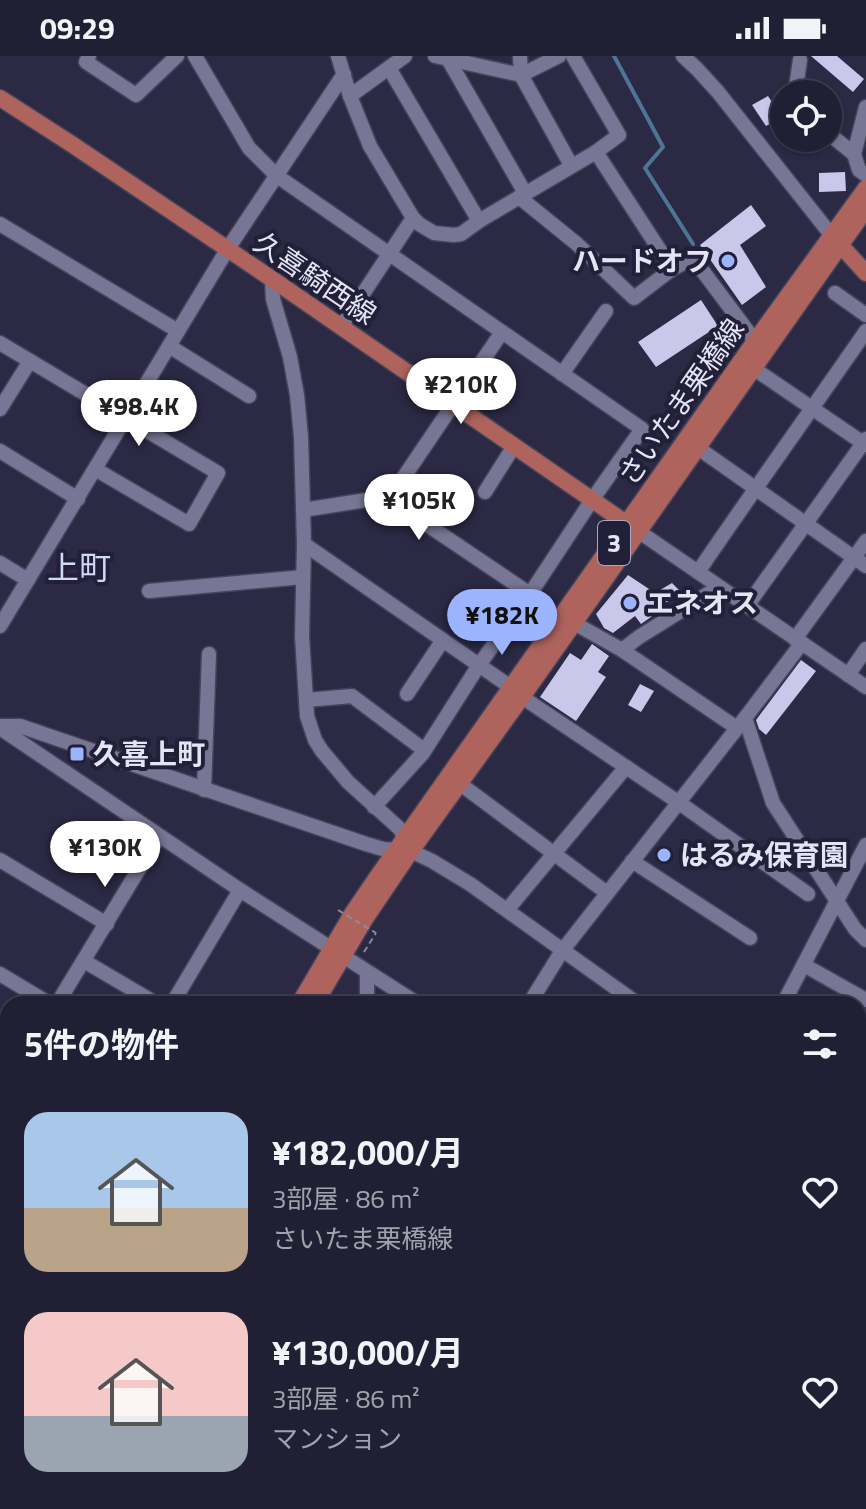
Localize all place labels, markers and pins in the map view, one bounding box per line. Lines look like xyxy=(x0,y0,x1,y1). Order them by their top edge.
place label: ハードオフ xyxy=(572,239,712,282)
marker: ハードオフ xyxy=(719,252,737,270)
pin: ¥210K xyxy=(405,358,517,426)
pin: ¥98.4K xyxy=(74,380,204,448)
pin: ¥105K xyxy=(363,474,475,542)
place label: エネオス xyxy=(646,581,758,624)
pin: ¥182K xyxy=(446,589,558,657)
marker: エネオス xyxy=(621,594,639,612)
place label: 久喜上町 xyxy=(93,732,205,775)
marker: 久喜上町 xyxy=(68,745,86,763)
pin: ¥130K xyxy=(49,821,161,889)
place label: はるみ保育園 xyxy=(680,833,848,876)
marker: はるみ保育園 xyxy=(655,846,673,864)

